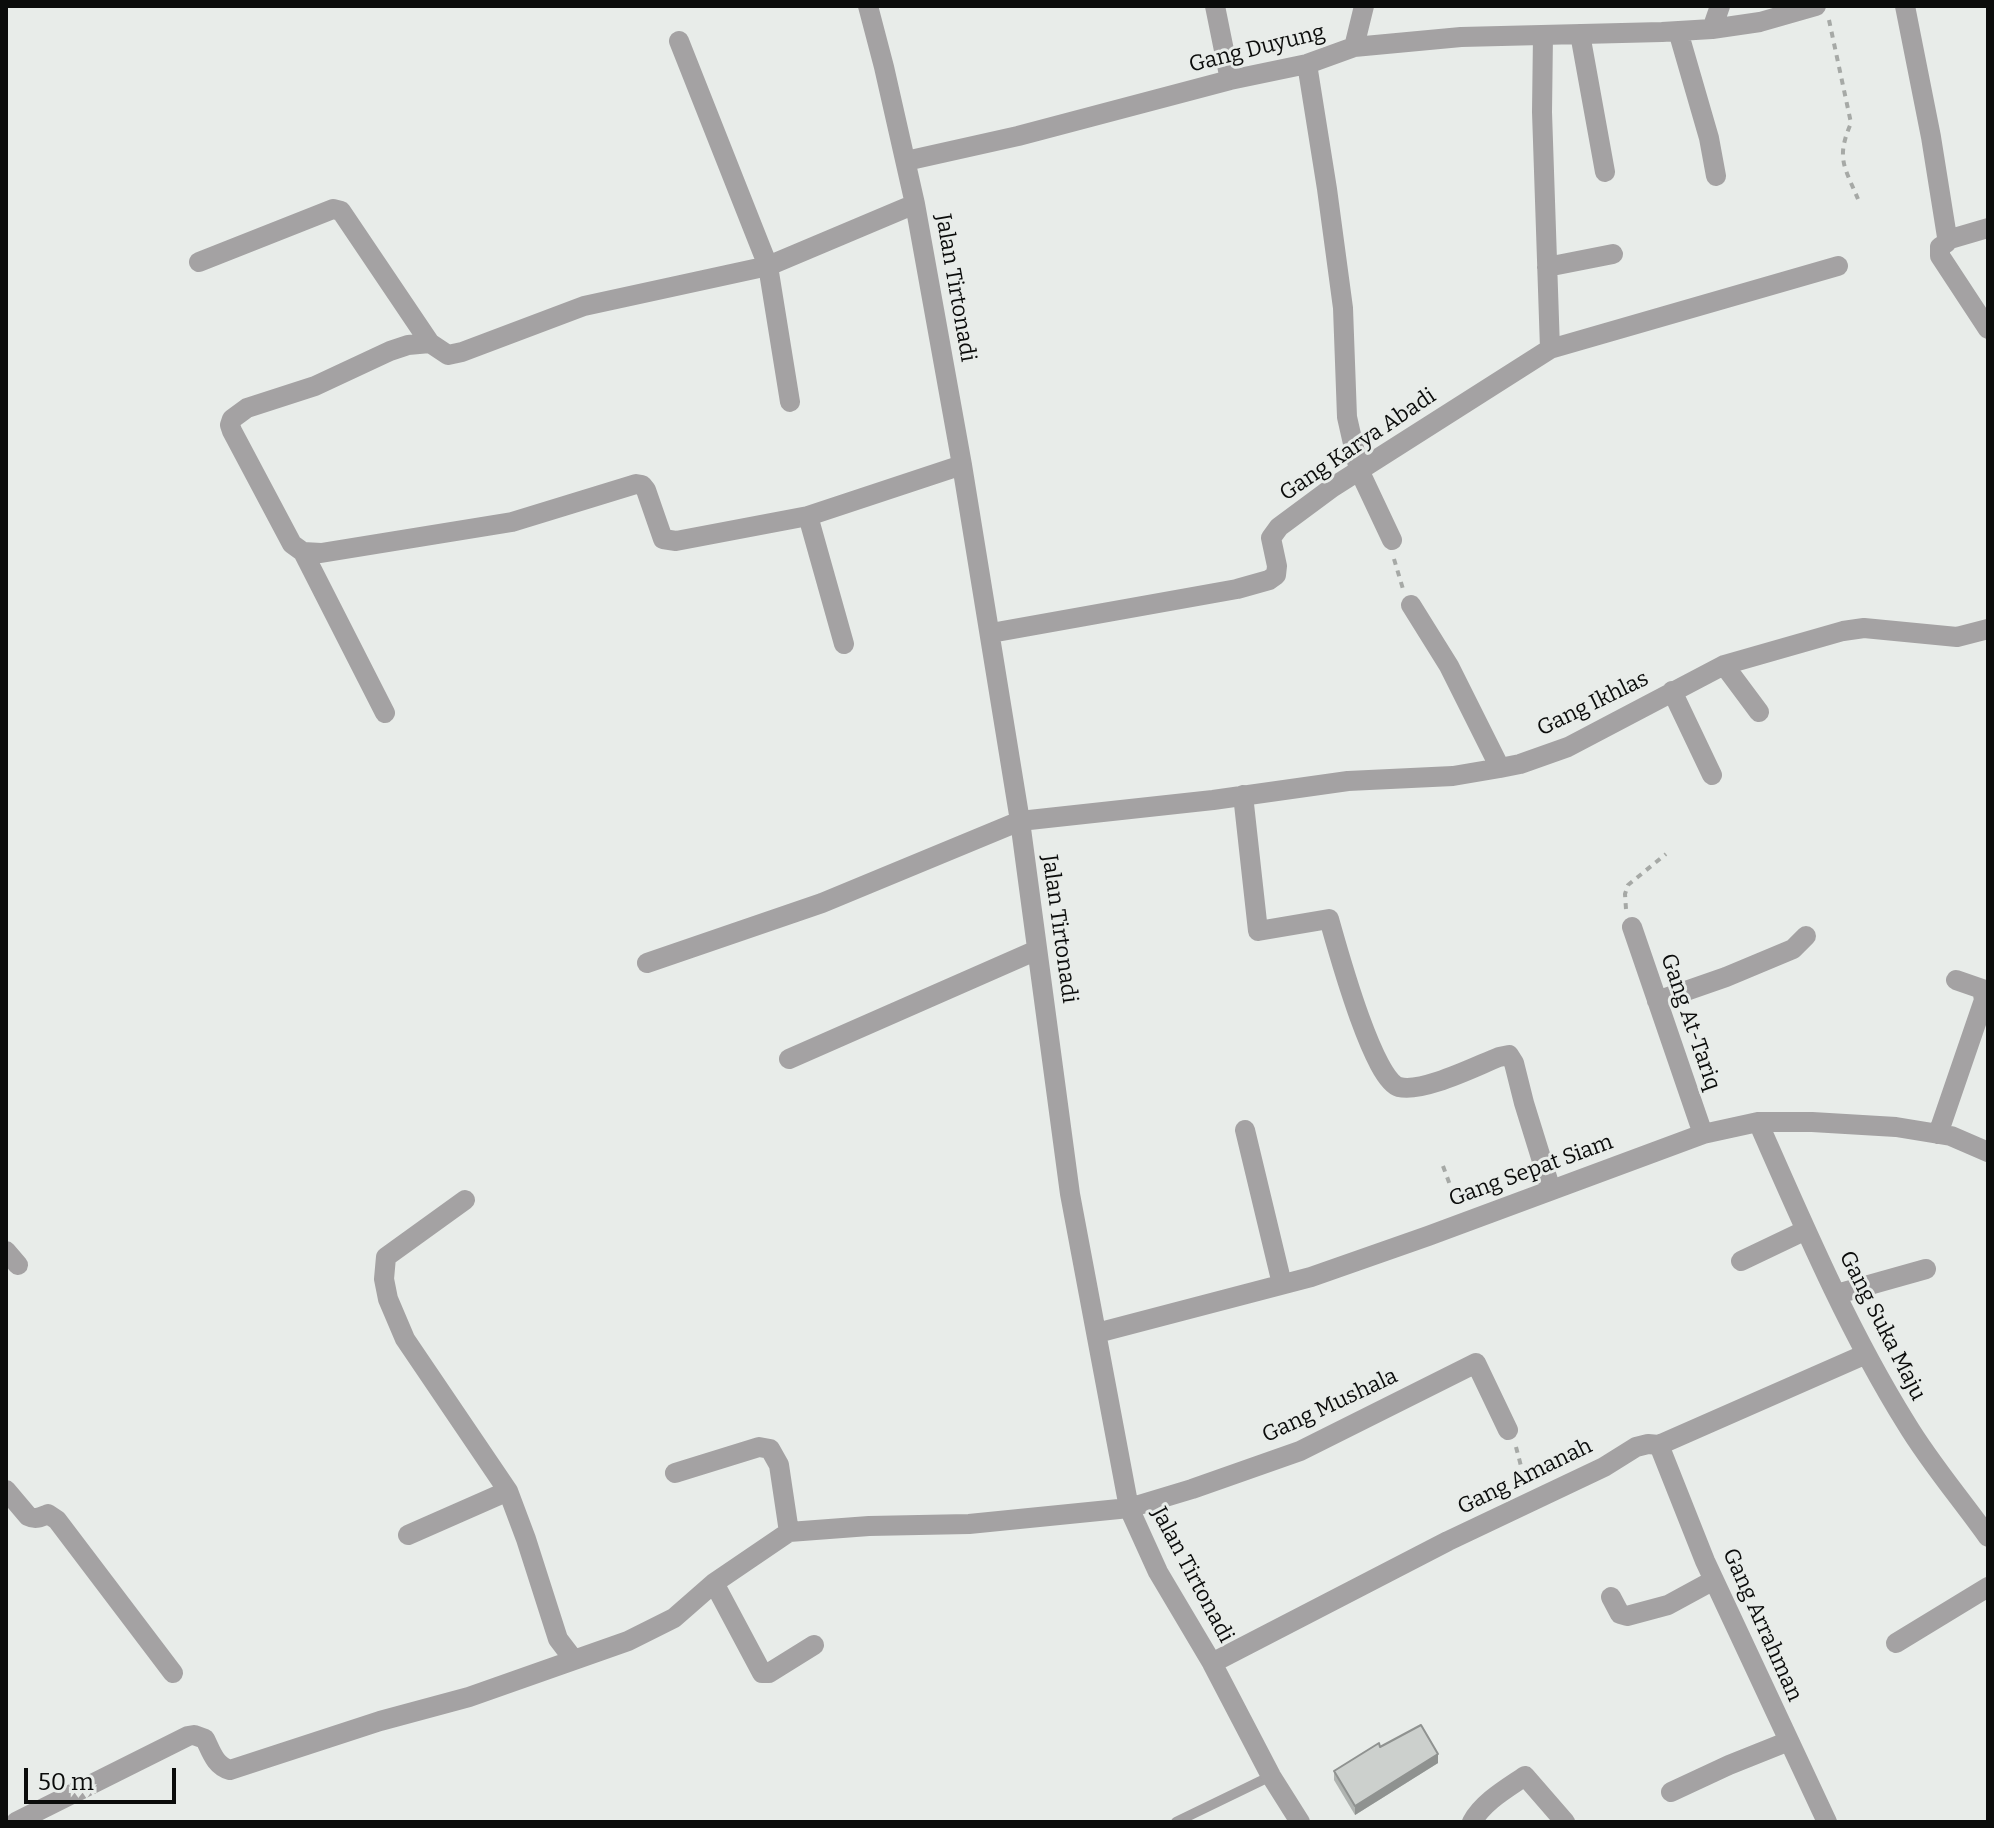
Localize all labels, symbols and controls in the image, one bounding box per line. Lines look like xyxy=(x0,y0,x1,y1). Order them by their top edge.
street label: Gang Duyung xyxy=(1186,19,1328,79)
street label: Jalan Tirtonadi xyxy=(929,212,981,364)
street label: Gang Karya Abadi xyxy=(1275,383,1441,507)
street label: Gang Ikhlas xyxy=(1533,666,1653,742)
street label: Jalan Tirtonadi xyxy=(1036,853,1082,1005)
street label: Gang At-Tariq xyxy=(1654,950,1726,1094)
street label: Gang Sepat Siam xyxy=(1445,1129,1617,1213)
street label: Gang Suka Maju xyxy=(1833,1247,1931,1405)
street label: Gang Mushala xyxy=(1258,1363,1402,1449)
street label: Gang Amanah xyxy=(1453,1433,1597,1521)
street label: Jalan Tirtonadi xyxy=(1145,1503,1239,1647)
street label: Gang Arrahman xyxy=(1716,1544,1808,1706)
scale bar xyxy=(28,1752,180,1802)
text: 50 m xyxy=(38,1768,94,1796)

